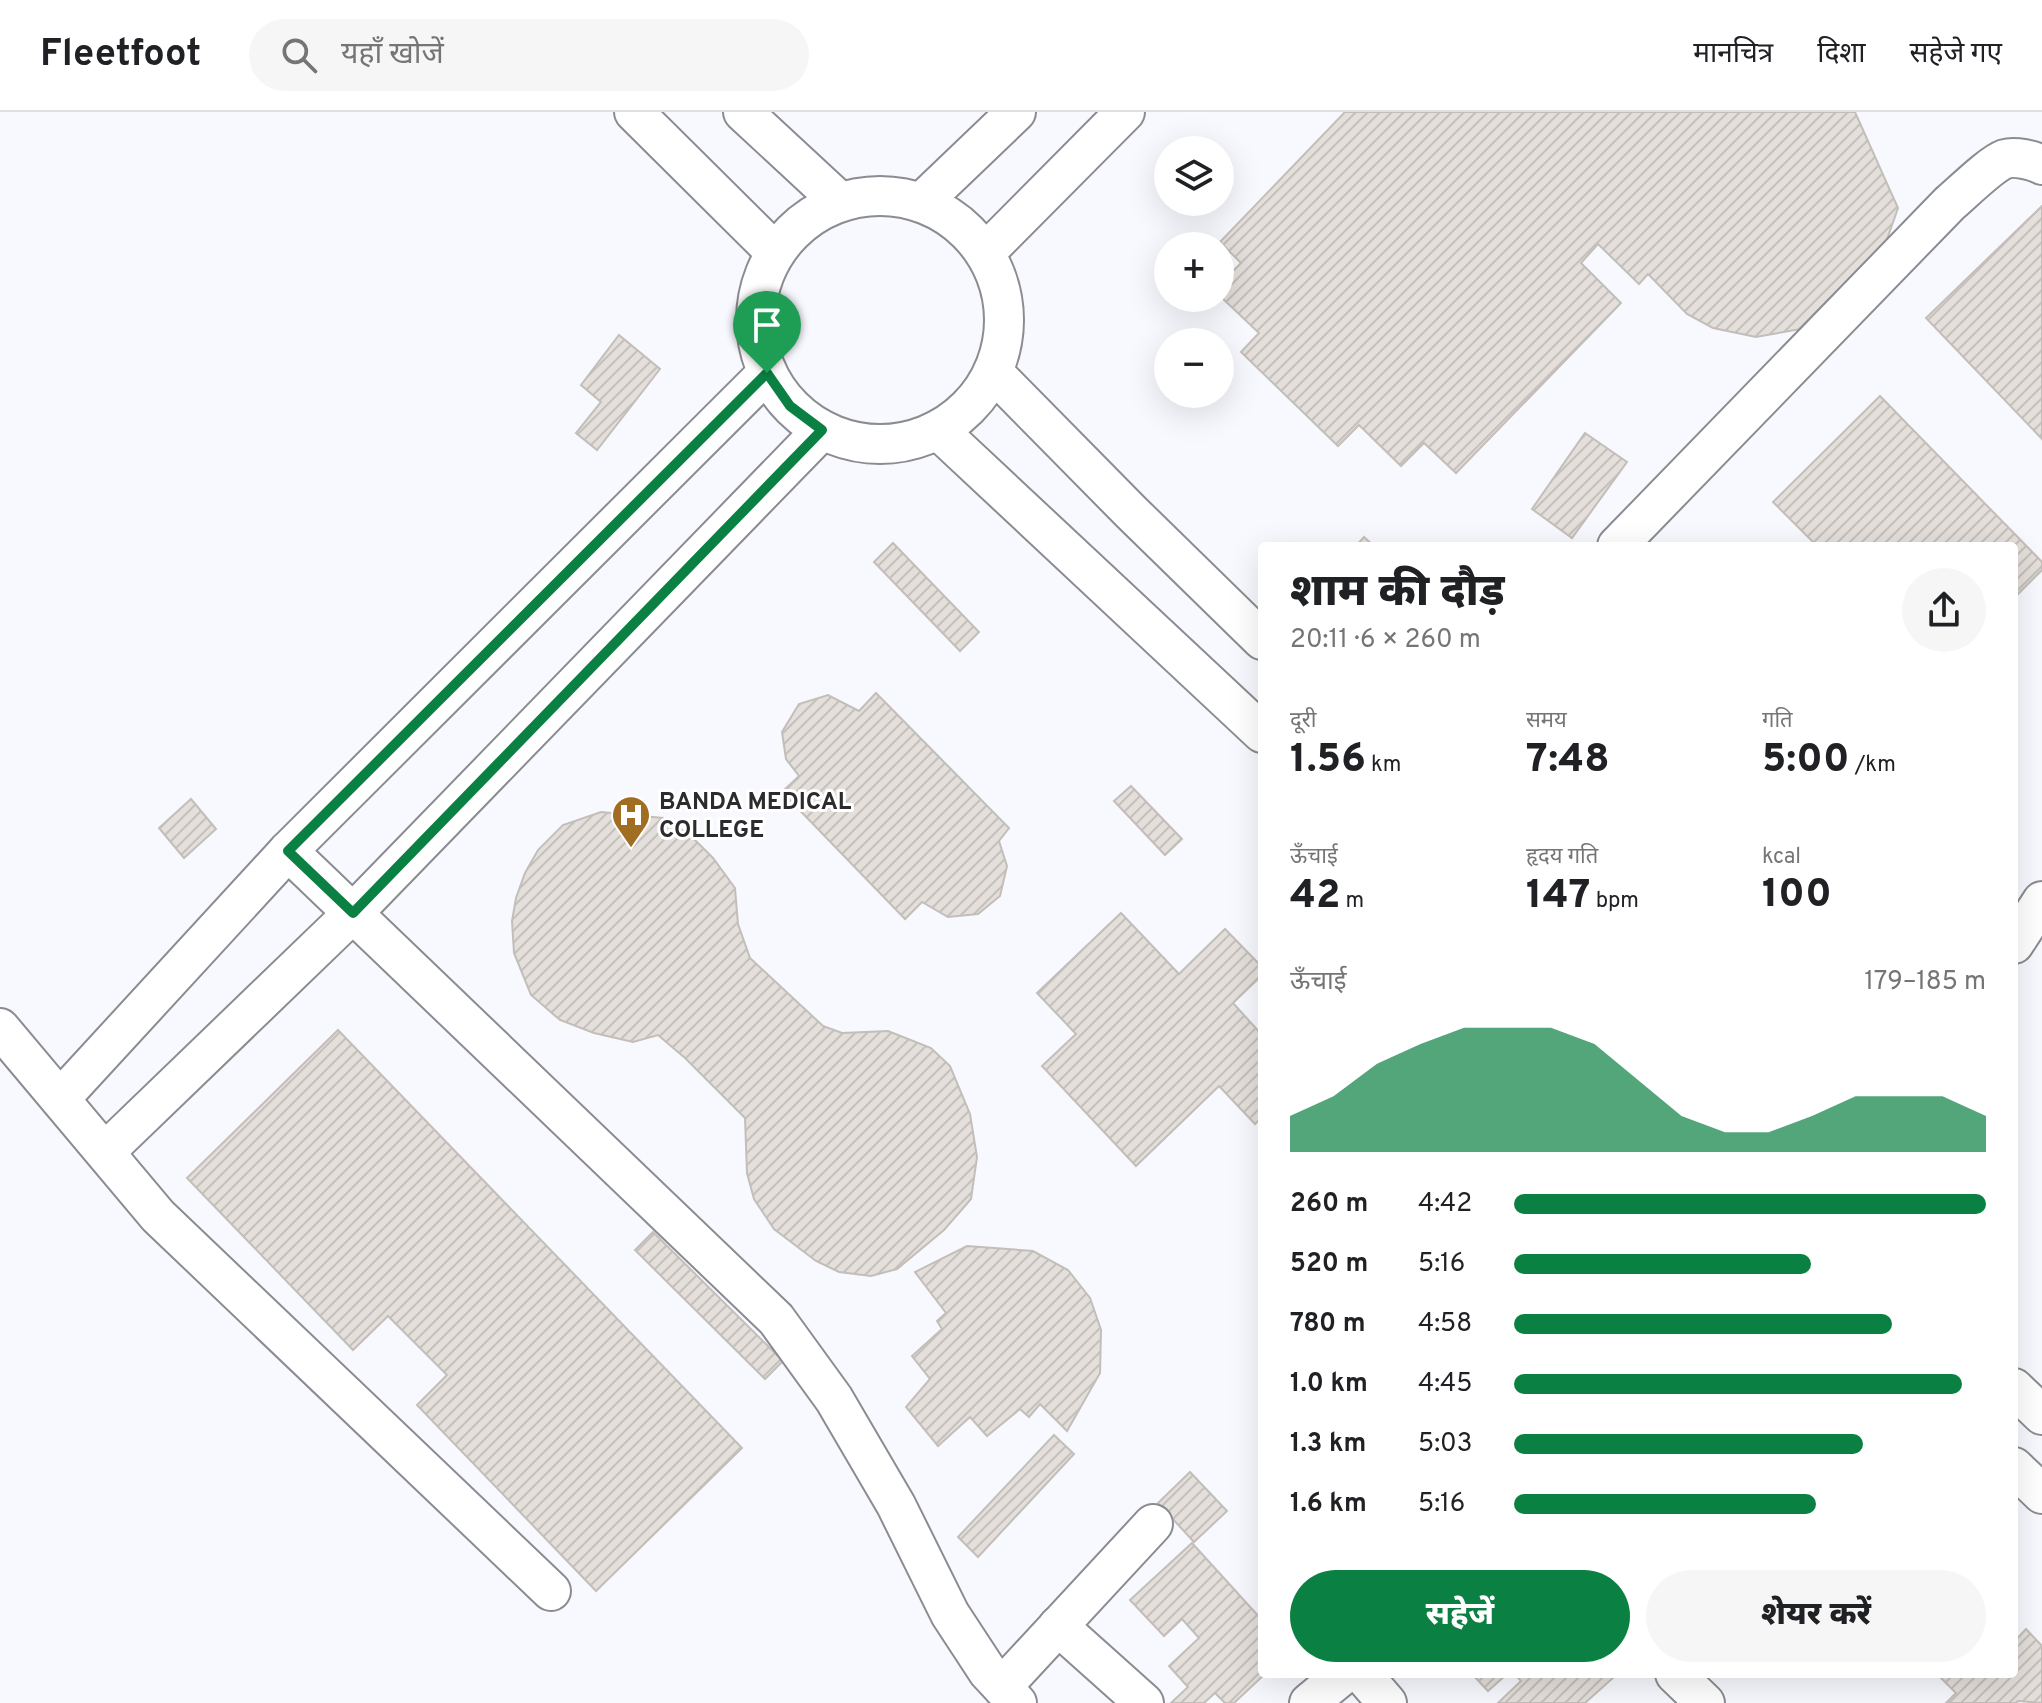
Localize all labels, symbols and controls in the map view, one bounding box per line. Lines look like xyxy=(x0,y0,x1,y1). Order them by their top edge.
search box xyxy=(249,19,809,91)
text: Fleetfoot xyxy=(40,31,201,80)
icon: search xyxy=(277,33,321,77)
text: यहाँ खोजें xyxy=(341,37,444,74)
text: मानचित्र xyxy=(1693,37,1773,73)
text: दिशा xyxy=(1817,37,1866,73)
text: सहेजे गए xyxy=(1910,37,2002,73)
map controls xyxy=(1154,136,1234,408)
button: layers xyxy=(1154,136,1234,216)
button: + xyxy=(1154,232,1234,312)
pin xyxy=(733,291,801,373)
icon: arrive xyxy=(745,303,789,347)
button: − xyxy=(1154,328,1234,408)
text: शाम की दौड़ xyxy=(1290,566,1504,622)
button: share xyxy=(1902,568,1986,652)
text: 20:11 · 6 × 260 m xyxy=(1290,624,1481,657)
text: दूरी xyxy=(1290,708,1316,735)
text: समय xyxy=(1526,708,1567,735)
text: गति xyxy=(1762,708,1793,735)
text: 1.56 xyxy=(1290,736,1366,786)
text: 7:48 xyxy=(1526,736,1610,786)
text: 5:00 xyxy=(1762,736,1850,786)
text: km xyxy=(1366,752,1401,779)
text: /km xyxy=(1850,752,1896,779)
place label: BANDA MEDICAL COLLEGE xyxy=(659,788,852,846)
hospital icon: BANDA MEDICAL COLLEGE xyxy=(610,794,652,849)
text: ऊँचाई xyxy=(1290,844,1338,871)
text: हृदय गति xyxy=(1526,844,1598,871)
text: kcal xyxy=(1762,844,1801,871)
text: 100 xyxy=(1762,871,1832,921)
text: 42 xyxy=(1290,872,1340,922)
text: 147 xyxy=(1526,872,1590,922)
text: m xyxy=(1340,888,1364,915)
text: bpm xyxy=(1590,888,1639,915)
text: ऊँचाई xyxy=(1290,966,1346,999)
text: 179–185 m xyxy=(1864,966,1986,999)
text: 260 m xyxy=(1290,1188,1368,1221)
text: 4:42 xyxy=(1418,1188,1472,1221)
text: 520 m xyxy=(1290,1248,1368,1281)
text: 5:16 xyxy=(1418,1248,1465,1281)
text: 780 m xyxy=(1290,1308,1366,1341)
text: 4:58 xyxy=(1418,1308,1472,1341)
text: 1.0 km xyxy=(1290,1368,1368,1401)
text: 4:45 xyxy=(1418,1368,1472,1401)
text: 1.3 km xyxy=(1290,1428,1366,1461)
text: 5:03 xyxy=(1418,1428,1472,1461)
text: 1.6 km xyxy=(1290,1488,1367,1521)
text: 5:16 xyxy=(1418,1488,1465,1521)
button: सहेजें xyxy=(1290,1570,1630,1662)
button: शेयर करें xyxy=(1646,1570,1986,1662)

